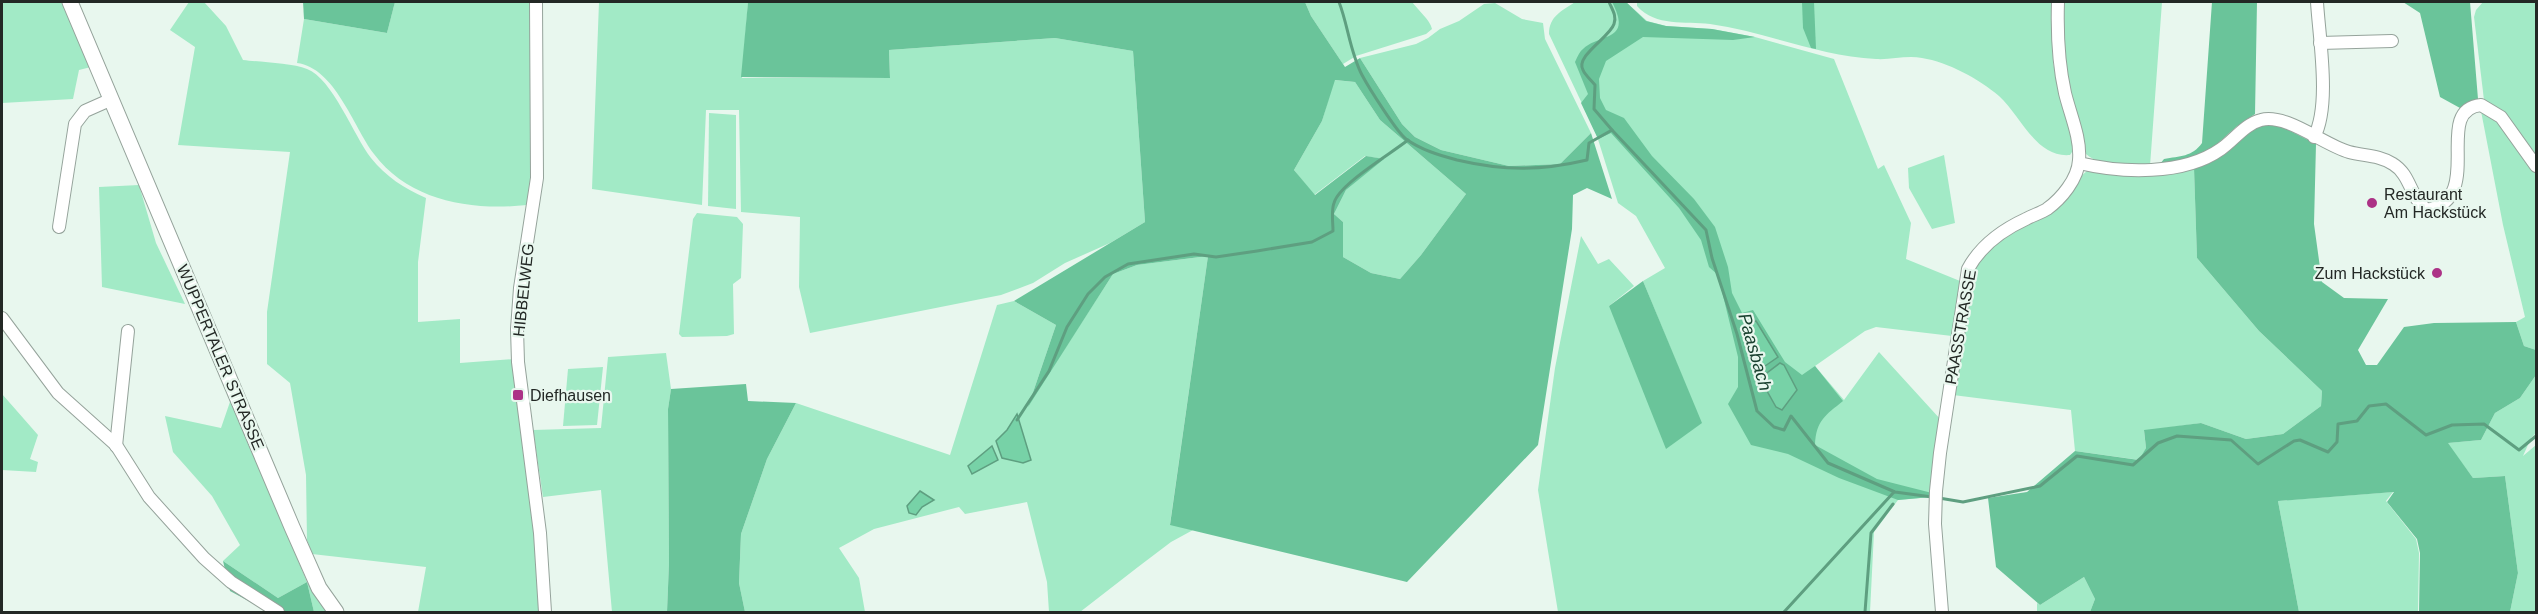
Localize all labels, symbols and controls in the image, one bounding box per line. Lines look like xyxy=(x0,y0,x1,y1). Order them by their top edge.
place label: Restaurant Am Hackstück xyxy=(2384,186,2487,221)
marker: Restaurant Am Hackstück xyxy=(2365,196,2379,210)
street label: HIBBELWEG xyxy=(510,242,537,338)
street label: WUPPERTALER STRASSE xyxy=(174,262,267,452)
place label: Zum Hackstück xyxy=(2315,265,2426,282)
marker: Zum Hackstück xyxy=(2430,266,2444,280)
street label: PAASSTRASSE xyxy=(1942,268,1979,386)
water label: Paasbach xyxy=(1734,311,1776,393)
place label: Diefhausen xyxy=(530,387,611,404)
marker: Diefhausen xyxy=(511,388,525,402)

